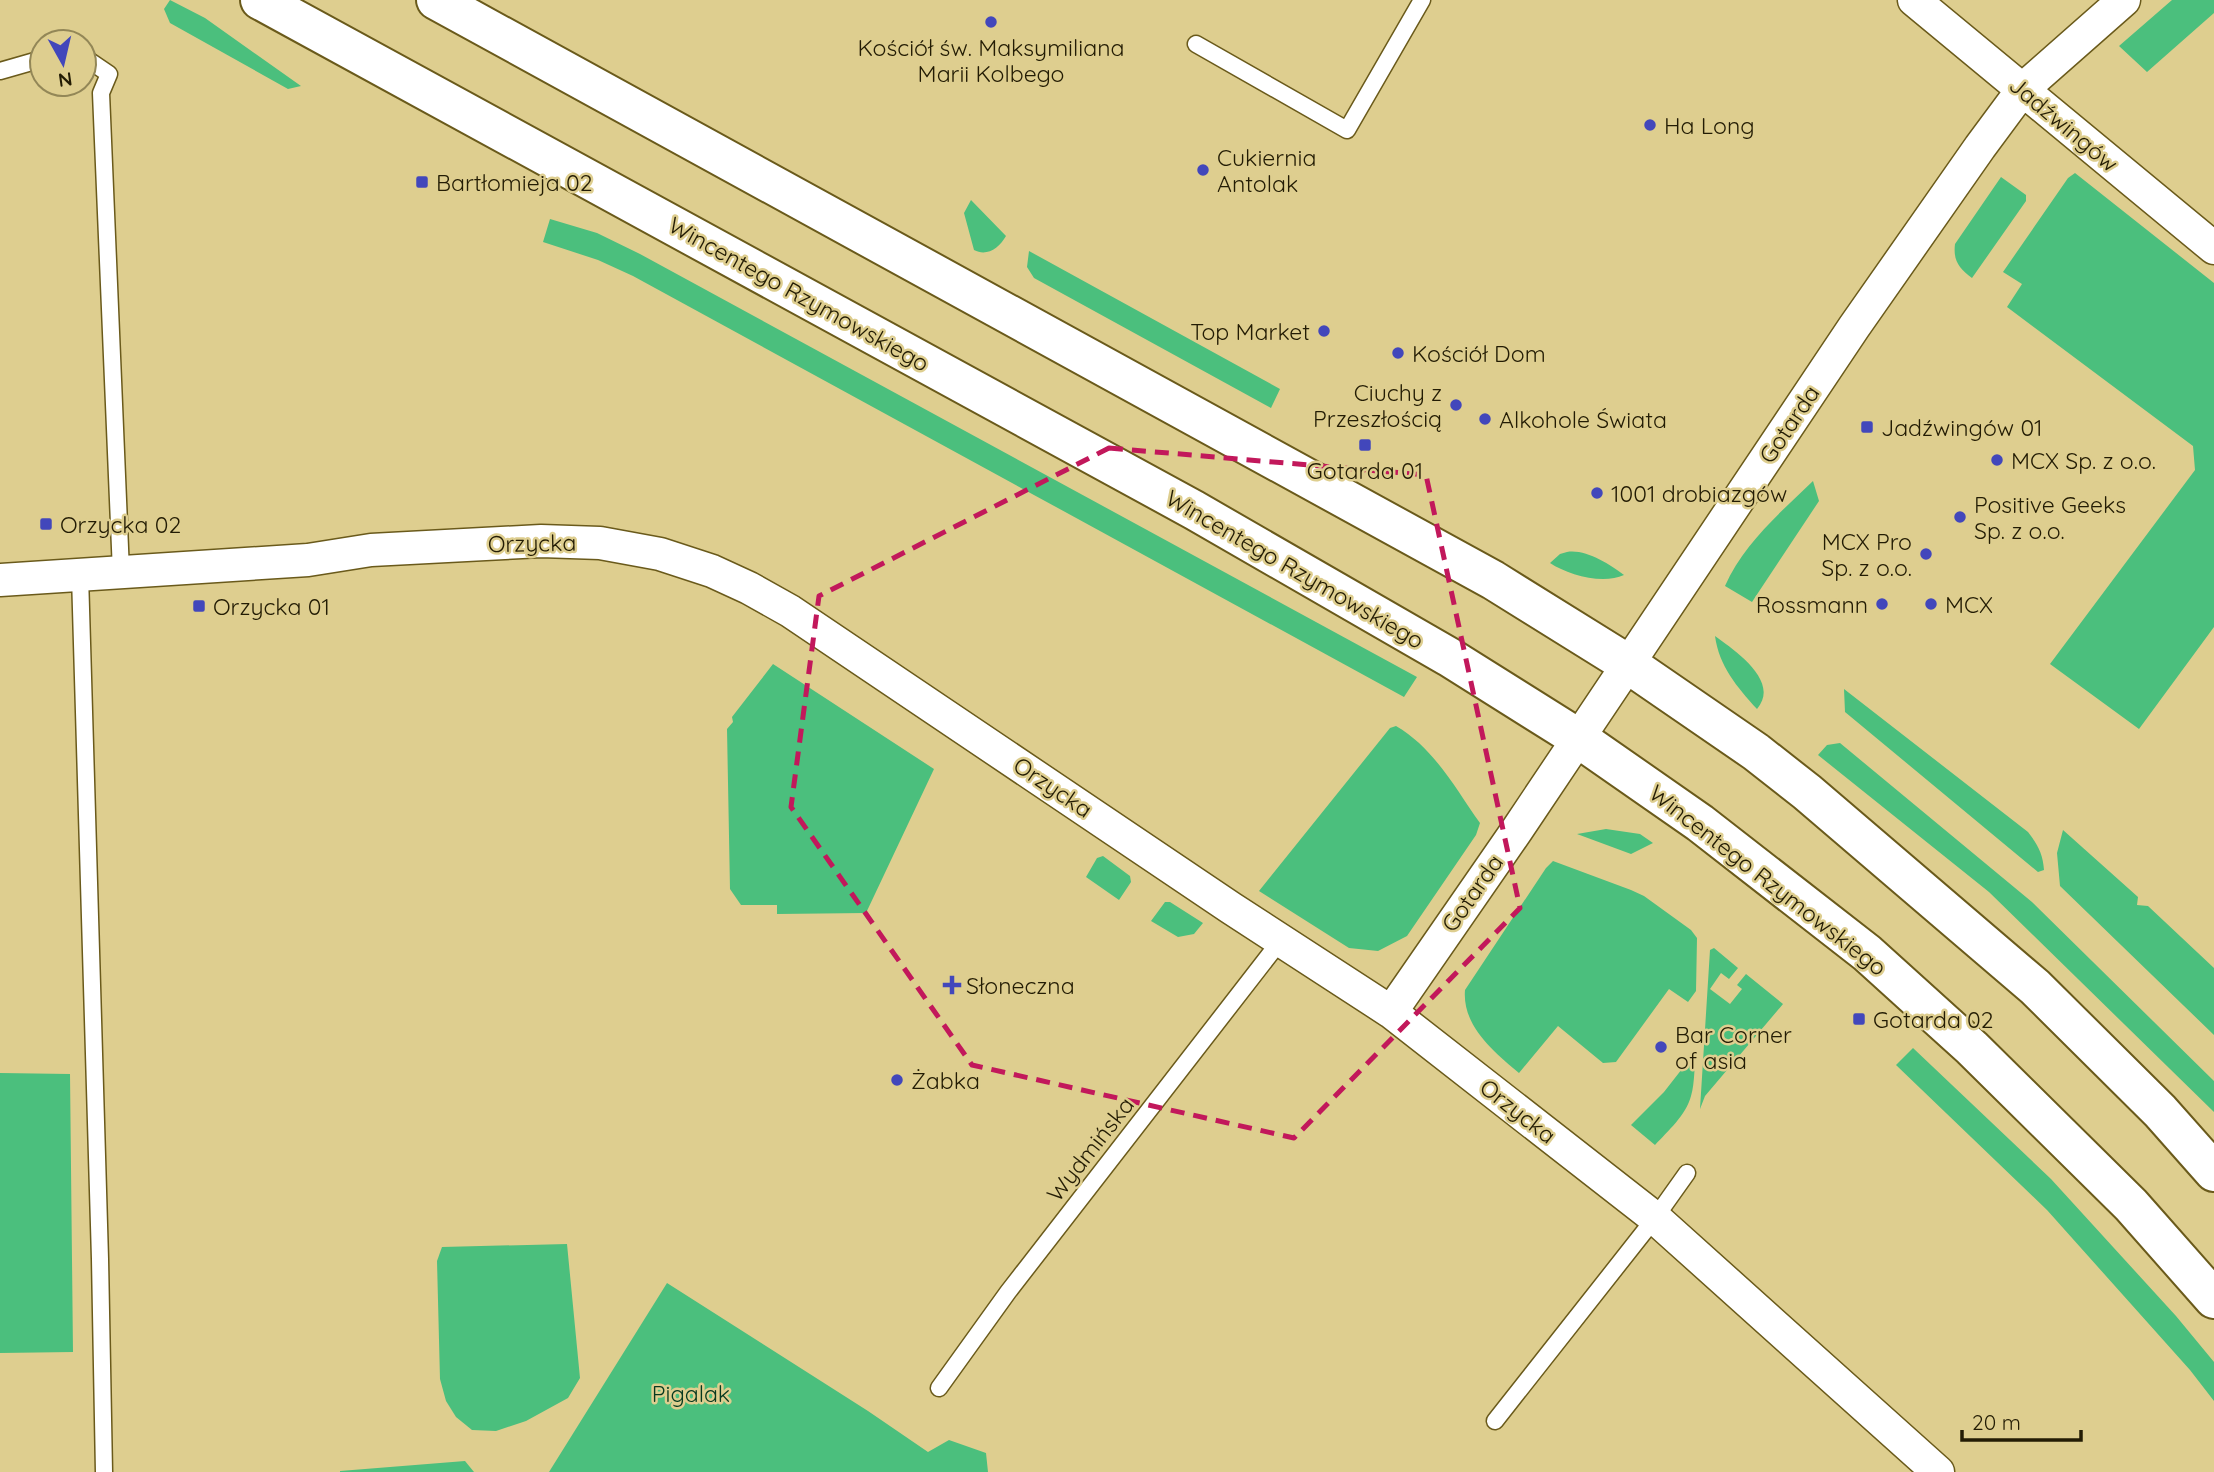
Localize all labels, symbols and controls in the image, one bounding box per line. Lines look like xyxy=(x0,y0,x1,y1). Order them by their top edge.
marker: Kościół św. Maksymiliana Marii Kolbego xyxy=(983,14,999,30)
north arrow xyxy=(28,28,98,98)
place label: Kościół św. Maksymiliana Marii Kolbego xyxy=(858,33,1124,88)
text: N xyxy=(57,67,74,93)
street label: Jadźwingów xyxy=(2004,70,2124,178)
place label: Ha Long xyxy=(1664,111,1755,140)
marker: Ha Long xyxy=(1642,117,1658,133)
place label: Cukiernia Antolak xyxy=(1217,143,1316,198)
marker: Cukiernia Antolak xyxy=(1195,162,1211,178)
place label: Bartłomieja 02 xyxy=(436,168,593,197)
marker: Bartłomieja 02 xyxy=(414,174,430,190)
street label: Wincentego Rzymowskiego xyxy=(664,210,934,378)
place label: Top Market xyxy=(1190,317,1310,346)
marker: Top Market xyxy=(1316,323,1332,339)
place label: Kościół Dom xyxy=(1412,339,1546,368)
marker: Kościół Dom xyxy=(1390,345,1406,361)
place label: Ciuchy z Przeszłością xyxy=(1313,378,1442,433)
street label: Gotarda xyxy=(1752,379,1826,469)
marker: Ciuchy z Przeszłością xyxy=(1448,397,1464,413)
place label: Alkohole Świata xyxy=(1499,405,1667,434)
marker: Alkohole Świata xyxy=(1477,411,1493,427)
place label: Jadźwingów 01 xyxy=(1881,413,2043,442)
marker: Jadźwingów 01 xyxy=(1859,419,1875,435)
marker: Gotarda 01 xyxy=(1357,437,1373,453)
place label: MCX Sp. z o.o. xyxy=(2011,446,2156,475)
marker: MCX Sp. z o.o. xyxy=(1989,452,2005,468)
place label: Gotarda 01 xyxy=(1307,456,1423,485)
place label: 1001 drobiazgów xyxy=(1611,479,1787,508)
street label: Wincentego Rzymowskiego xyxy=(1161,483,1429,655)
marker: 1001 drobiazgów xyxy=(1589,485,1605,501)
place label: Positive Geeks Sp. z o.o. xyxy=(1974,490,2126,545)
marker: Positive Geeks Sp. z o.o. xyxy=(1952,509,1968,525)
place label: Orzycka 02 xyxy=(60,510,181,539)
marker: Orzycka 02 xyxy=(38,516,54,532)
place label: MCX Pro Sp. z o.o. xyxy=(1821,527,1912,582)
street label: Orzycka xyxy=(487,528,577,558)
marker: MCX Pro Sp. z o.o. xyxy=(1918,546,1934,562)
place label: Rossmann xyxy=(1756,590,1868,619)
place label: MCX xyxy=(1945,590,1993,619)
place label: Orzycka 01 xyxy=(213,592,330,621)
marker: Rossmann xyxy=(1874,596,1890,612)
marker: MCX xyxy=(1923,596,1939,612)
marker: Orzycka 01 xyxy=(191,598,207,614)
street label: Orzycka xyxy=(1008,750,1098,824)
street label: Wincentego Rzymowskiego xyxy=(1643,778,1893,982)
street label: Gotarda xyxy=(1435,849,1509,937)
place label: Słoneczna xyxy=(966,971,1075,1000)
marker: Słoneczna xyxy=(944,977,960,993)
place label: Gotarda 02 xyxy=(1873,1005,1994,1034)
marker: Gotarda 02 xyxy=(1851,1011,1867,1027)
place label: Bar Corner of asia xyxy=(1675,1020,1792,1075)
marker: Bar Corner of asia xyxy=(1653,1039,1669,1055)
place label: Żabka xyxy=(911,1066,980,1095)
marker: Żabka xyxy=(889,1072,905,1088)
street label: Orzycka xyxy=(1474,1072,1562,1150)
street label: Wydmińska xyxy=(1040,1091,1140,1207)
park label: Pigalak xyxy=(652,1379,730,1408)
scale bar xyxy=(1962,1398,2081,1442)
text: 20 m xyxy=(1972,1409,2021,1435)

